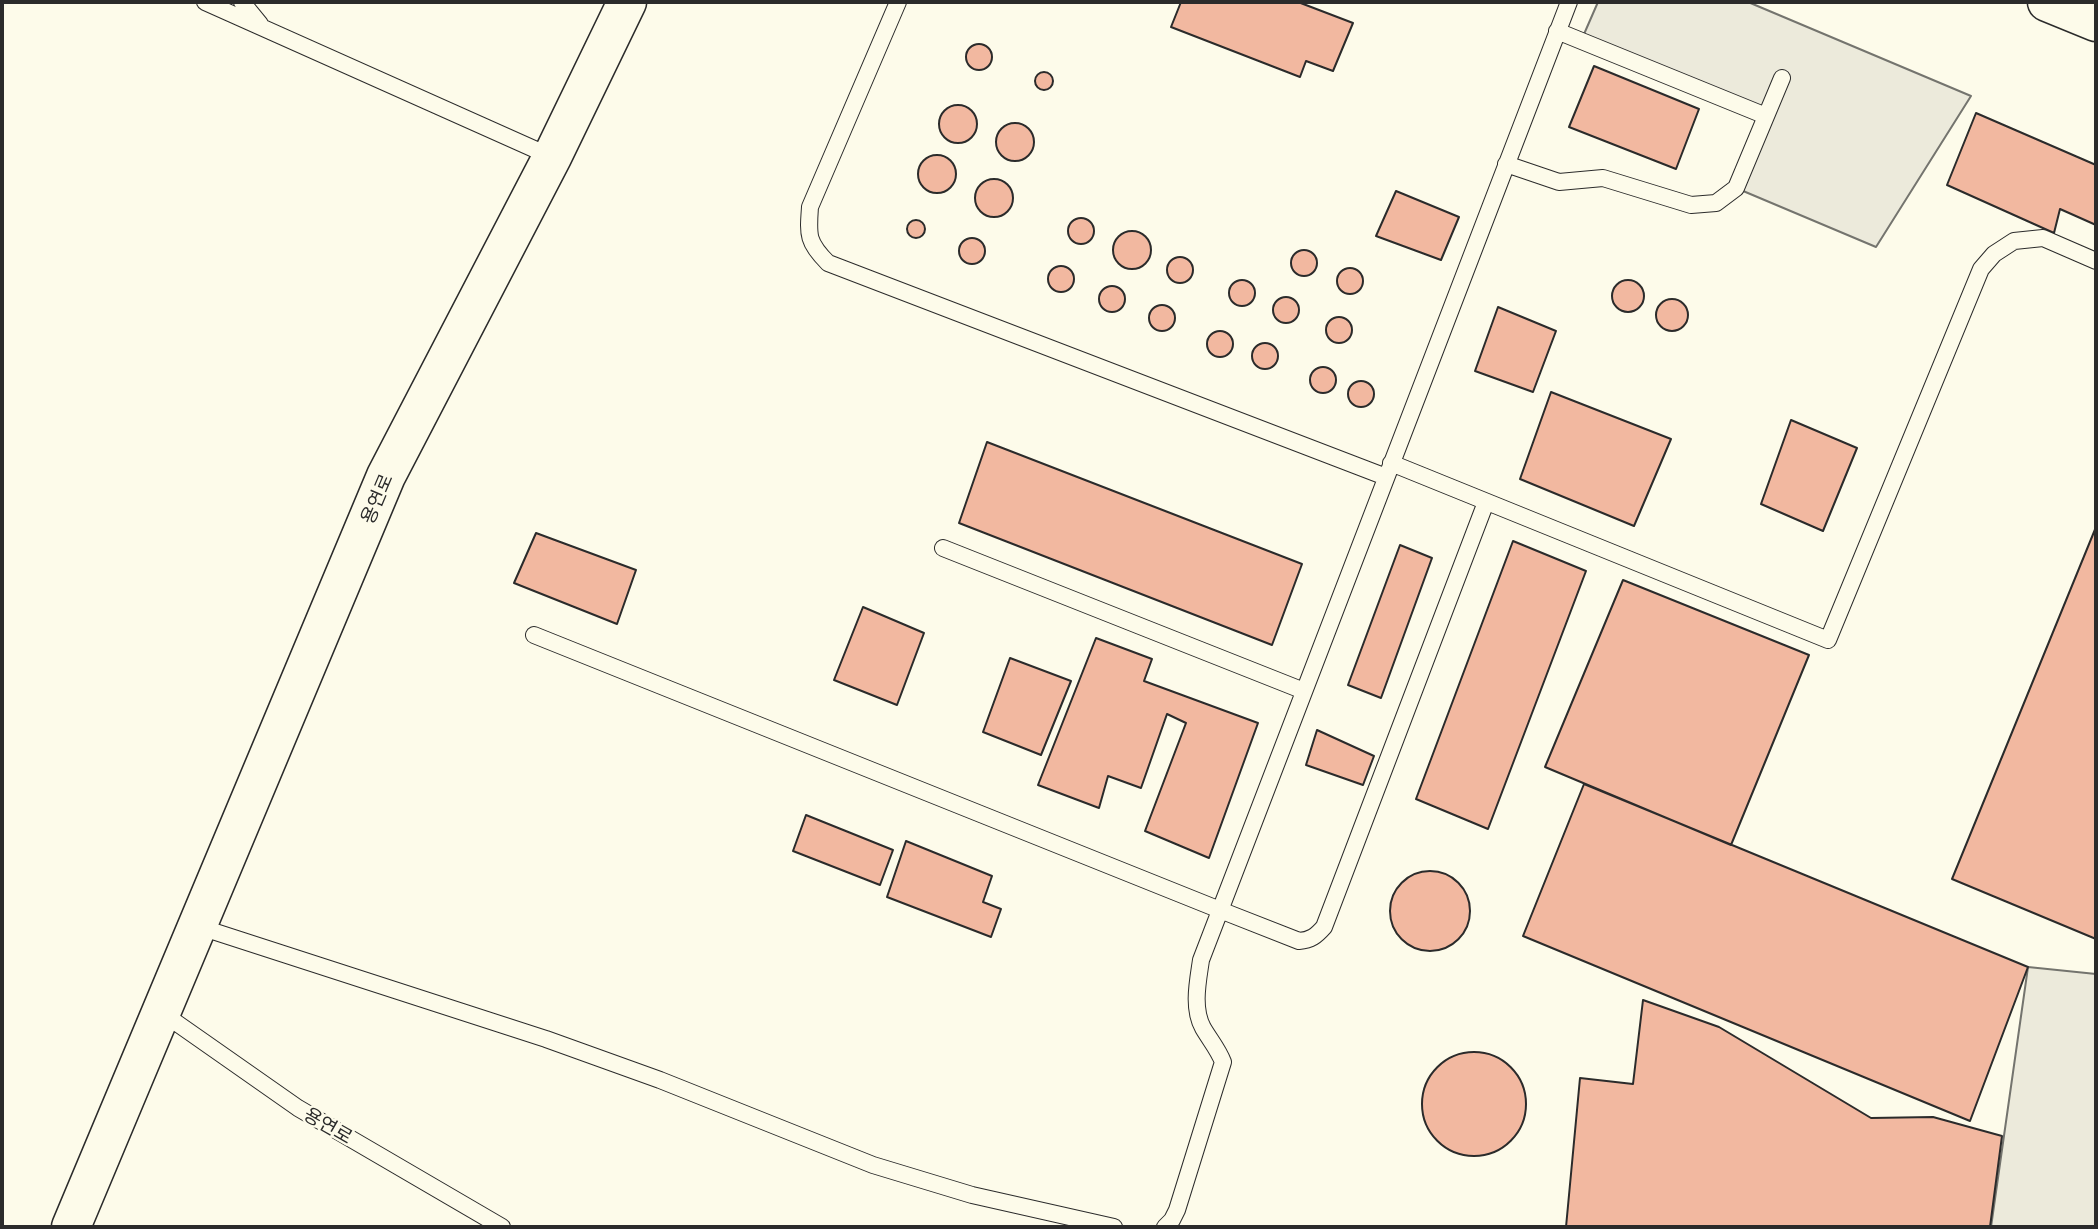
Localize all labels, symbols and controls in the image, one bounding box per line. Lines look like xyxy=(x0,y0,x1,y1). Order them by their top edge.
street label: 용연로 xyxy=(356,470,398,528)
street label: 용연로 xyxy=(300,1103,356,1149)

